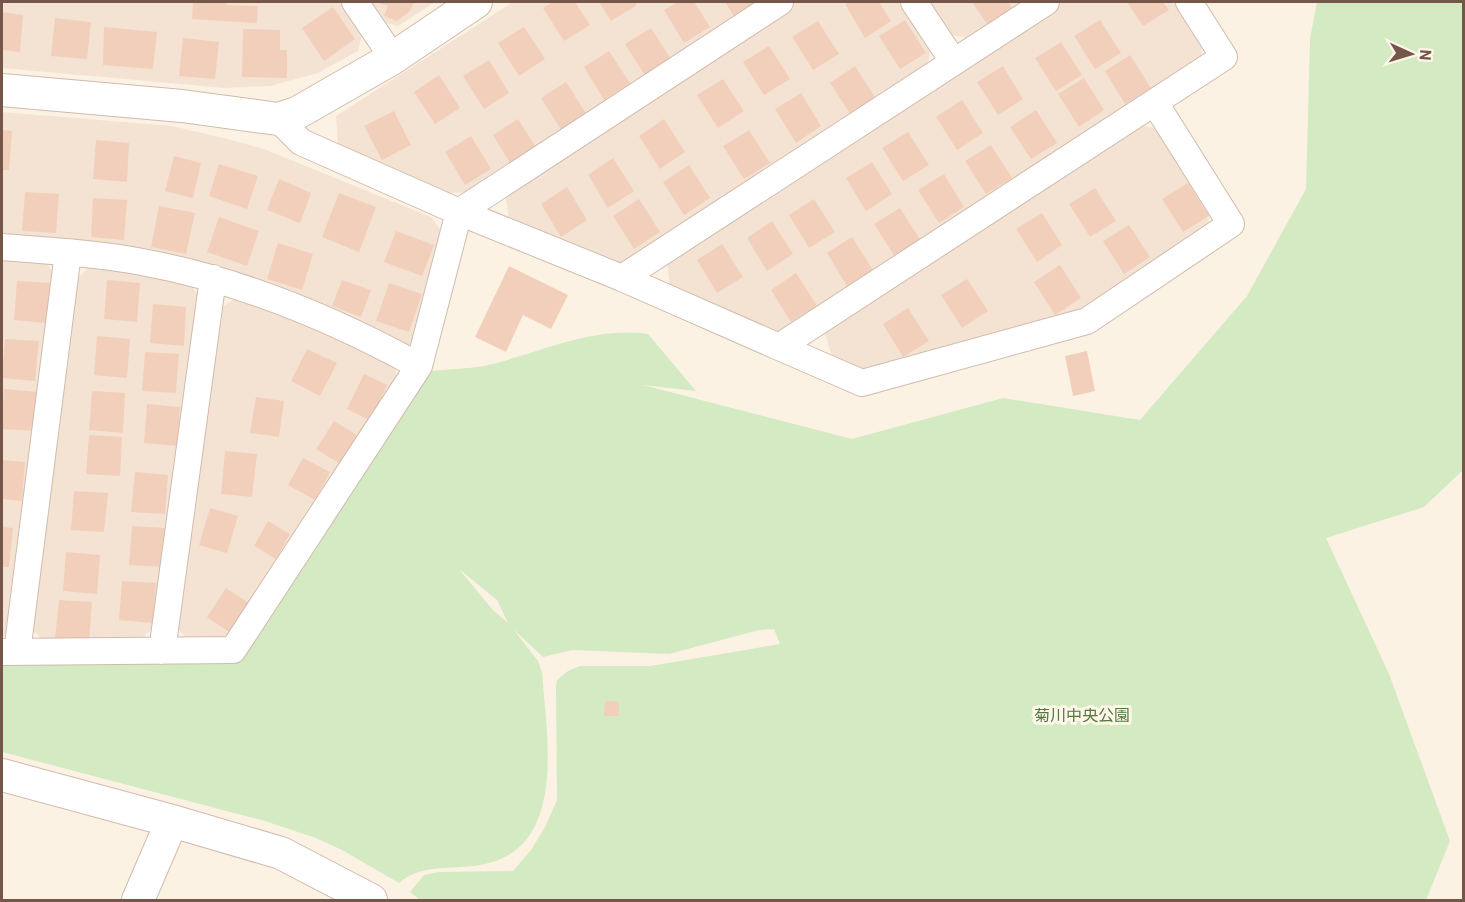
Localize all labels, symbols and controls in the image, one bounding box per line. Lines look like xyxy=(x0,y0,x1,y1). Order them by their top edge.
north arrow xyxy=(1381,24,1441,84)
text: N xyxy=(1417,49,1436,61)
park label: 菊川中央公園 xyxy=(1034,705,1130,724)

